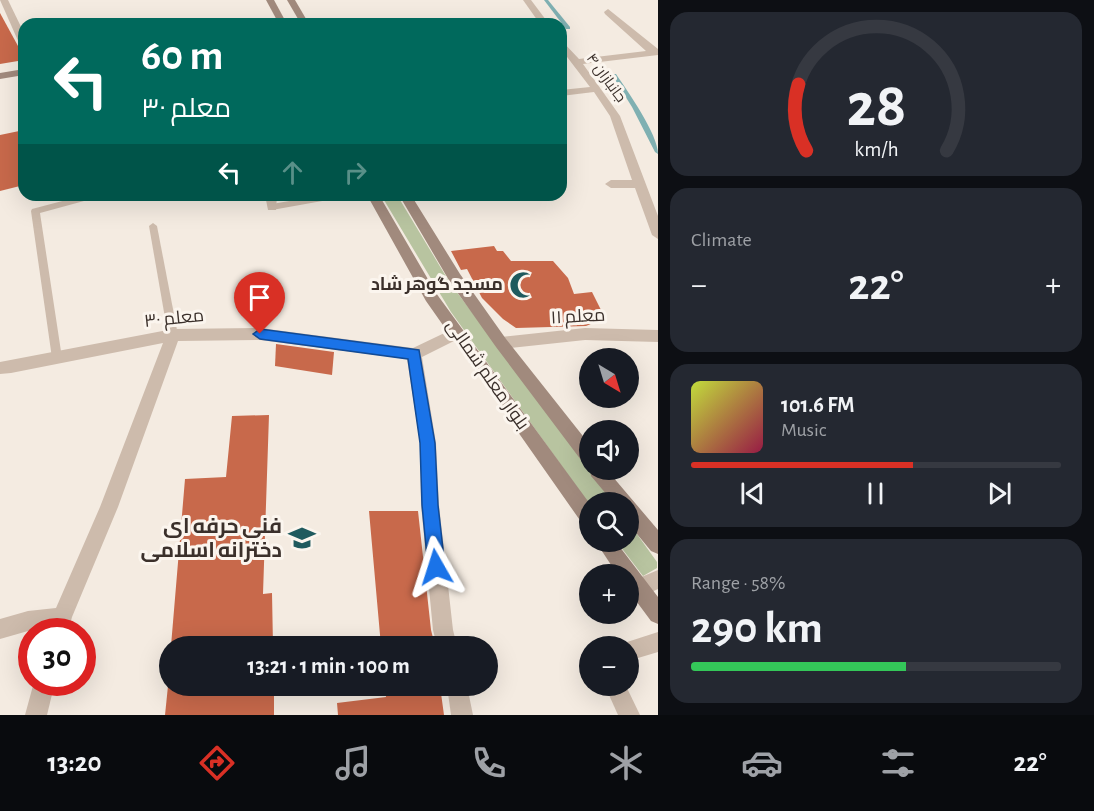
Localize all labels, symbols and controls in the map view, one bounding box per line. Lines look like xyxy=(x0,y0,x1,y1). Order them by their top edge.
text: 60 m xyxy=(141,35,223,77)
icon: left xyxy=(42,42,120,120)
street label: جانبازان ۴ xyxy=(582,51,629,106)
text: 28 xyxy=(846,75,906,137)
text: معلم ۳۰ xyxy=(141,95,231,122)
text: km/h xyxy=(854,139,898,160)
icon: left xyxy=(213,156,246,189)
icon: ahead xyxy=(276,156,309,189)
icon: right xyxy=(339,156,372,189)
text: Climate xyxy=(691,230,752,250)
text: 22° xyxy=(848,263,904,308)
text: − xyxy=(691,269,707,302)
text: + xyxy=(1045,269,1061,302)
mosque icon: مسجد گوهر شاد xyxy=(508,270,538,300)
pin xyxy=(234,272,285,334)
place label: مسجد گوهر شاد xyxy=(371,275,503,295)
icon: arrive xyxy=(243,281,276,314)
street label: معلم ۳۰ xyxy=(143,307,205,333)
street label: معلم ۱۱ xyxy=(550,307,606,329)
street label: بلوار معلم شمالی xyxy=(441,316,532,434)
north arrow xyxy=(579,348,639,408)
map controls xyxy=(579,348,639,696)
text: 101.6 FM xyxy=(781,394,855,416)
button: sound xyxy=(579,420,639,480)
text: Music xyxy=(781,420,827,440)
icon: previous xyxy=(736,477,769,510)
icon: pause xyxy=(859,477,892,510)
icon: next xyxy=(983,477,1016,510)
button: search xyxy=(579,492,639,552)
place label: فنی حرفه ای دخترانه اسلامی xyxy=(141,516,282,562)
school or university icon: فنی حرفه ای دخترانه اسلامی xyxy=(287,523,317,553)
position arrow xyxy=(404,535,468,599)
button: + xyxy=(579,564,639,624)
text: Range · 58% xyxy=(691,573,786,593)
text: 290 km xyxy=(691,606,823,651)
speed limit sign: 30 xyxy=(18,618,96,696)
button: − xyxy=(579,636,639,696)
text: 13:21 · 1 min · 100 m xyxy=(247,655,410,677)
icon: directions xyxy=(196,742,238,784)
icon: music xyxy=(332,742,374,784)
icon: phone xyxy=(468,742,510,784)
icon: climate xyxy=(605,742,647,784)
icon: car xyxy=(741,742,783,784)
icon: filters xyxy=(877,742,919,784)
text: 13:20 xyxy=(47,749,101,776)
text: 22° xyxy=(1013,749,1047,776)

